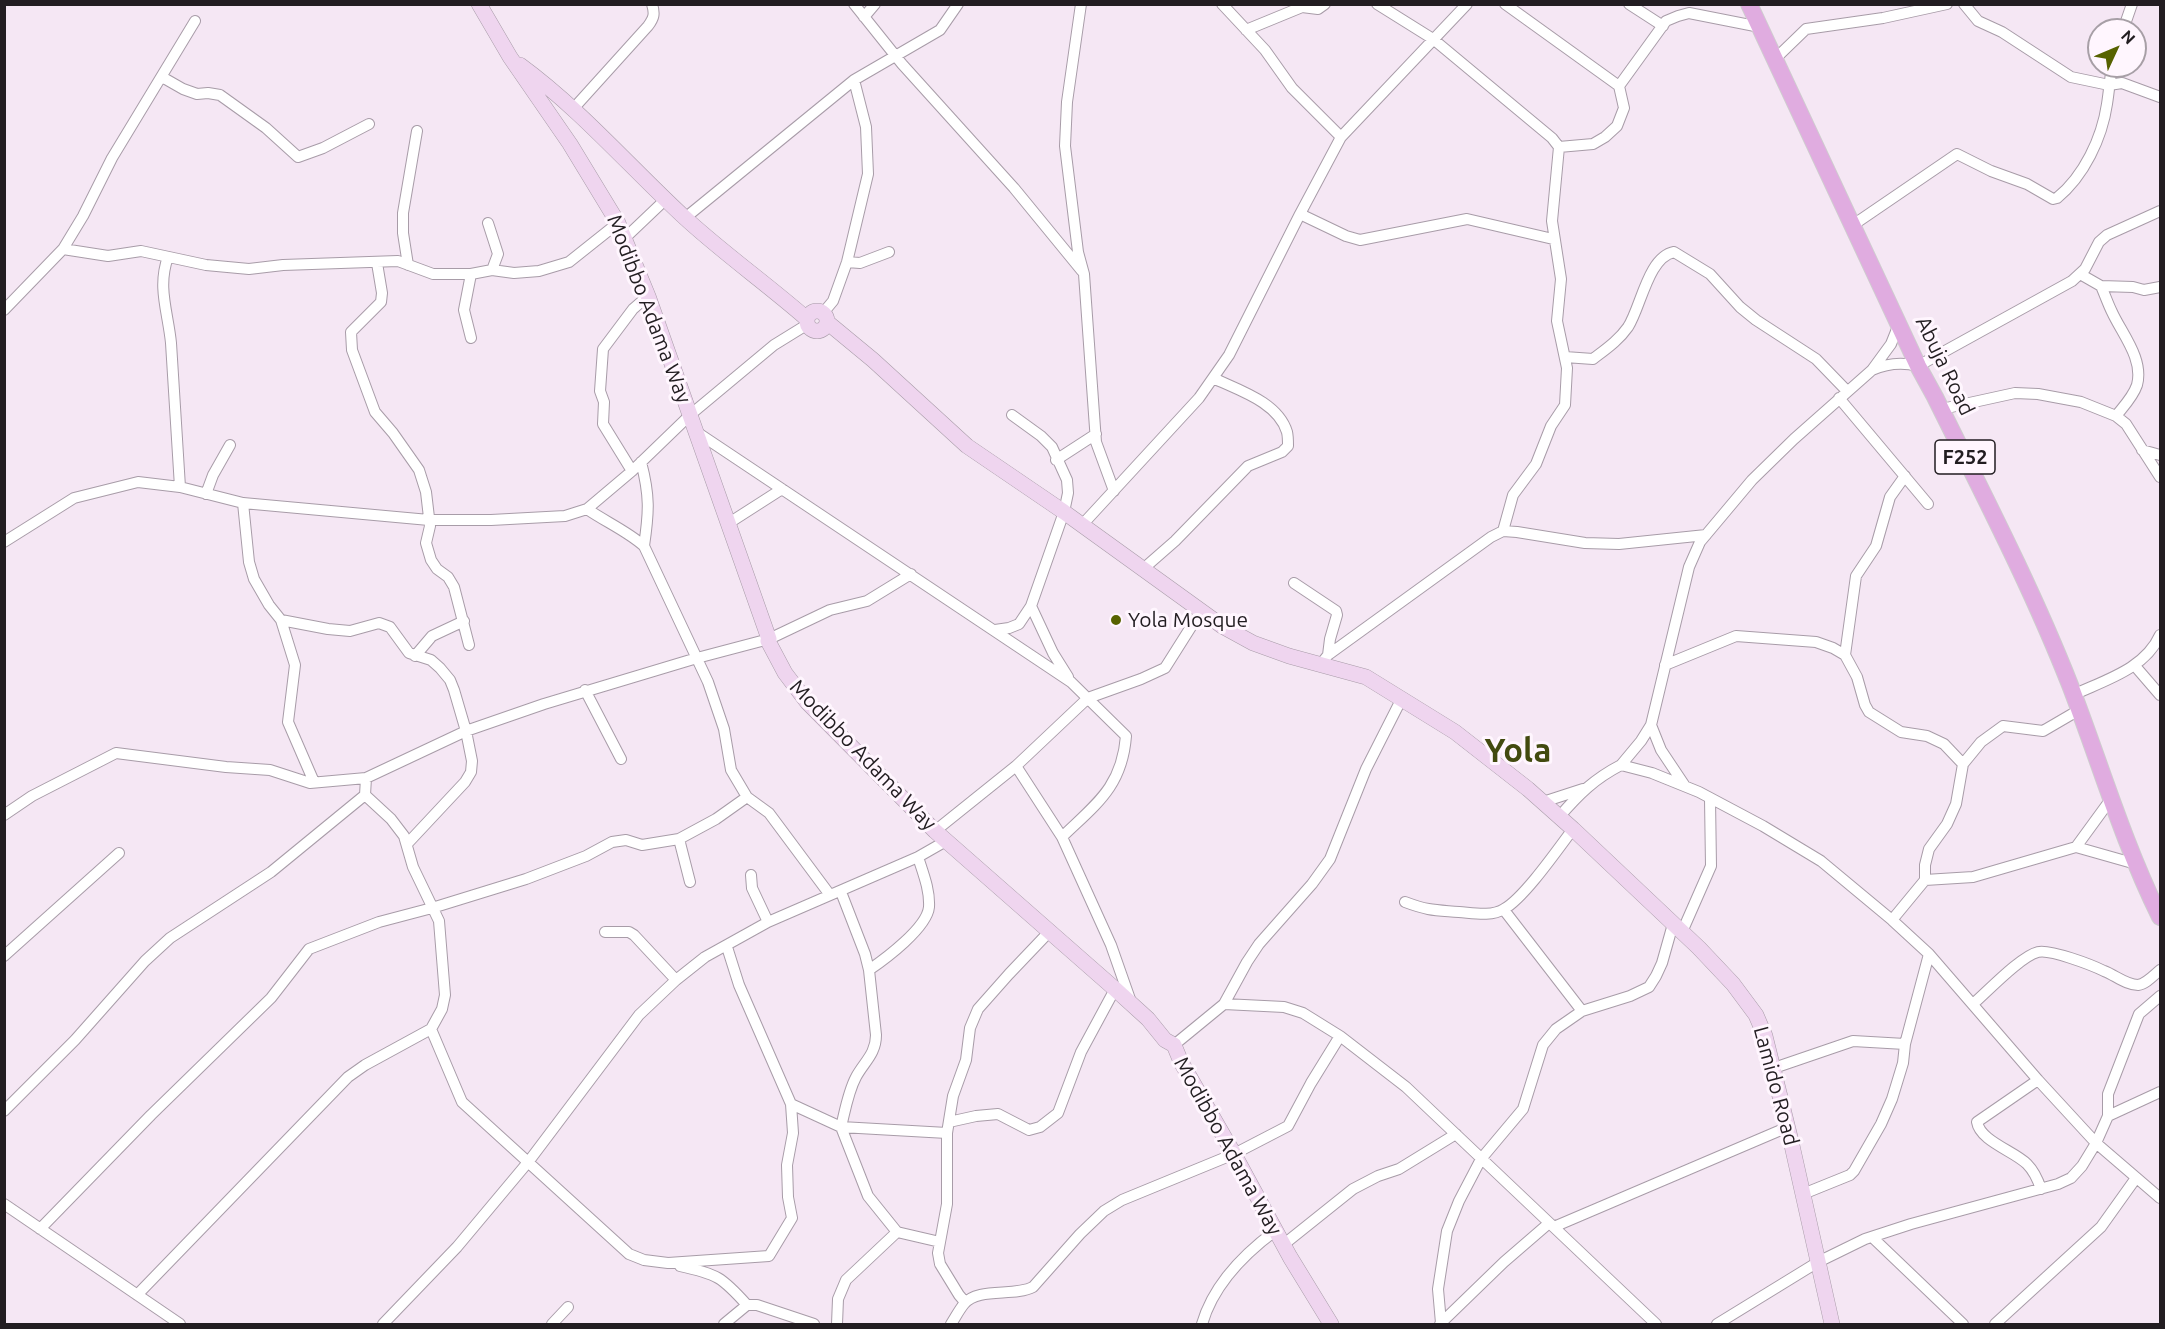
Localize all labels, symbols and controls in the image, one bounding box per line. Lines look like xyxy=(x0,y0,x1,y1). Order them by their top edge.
north arrow xyxy=(2087,18,2147,78)
text: N xyxy=(2118,26,2139,47)
street label: Modibbo Adama Way xyxy=(601,211,697,407)
street label: Abuja Road xyxy=(1910,312,1980,420)
road number: F252 xyxy=(1935,440,1995,474)
place label: Yola Mosque xyxy=(1128,607,1248,633)
marker: Yola Mosque xyxy=(1109,613,1123,627)
street label: Modibbo Adama Way xyxy=(784,674,942,836)
district label: Yola xyxy=(1485,731,1551,771)
street label: Lamido Road xyxy=(1748,1024,1804,1148)
street label: Modibbo Adama Way xyxy=(1169,1052,1287,1240)

